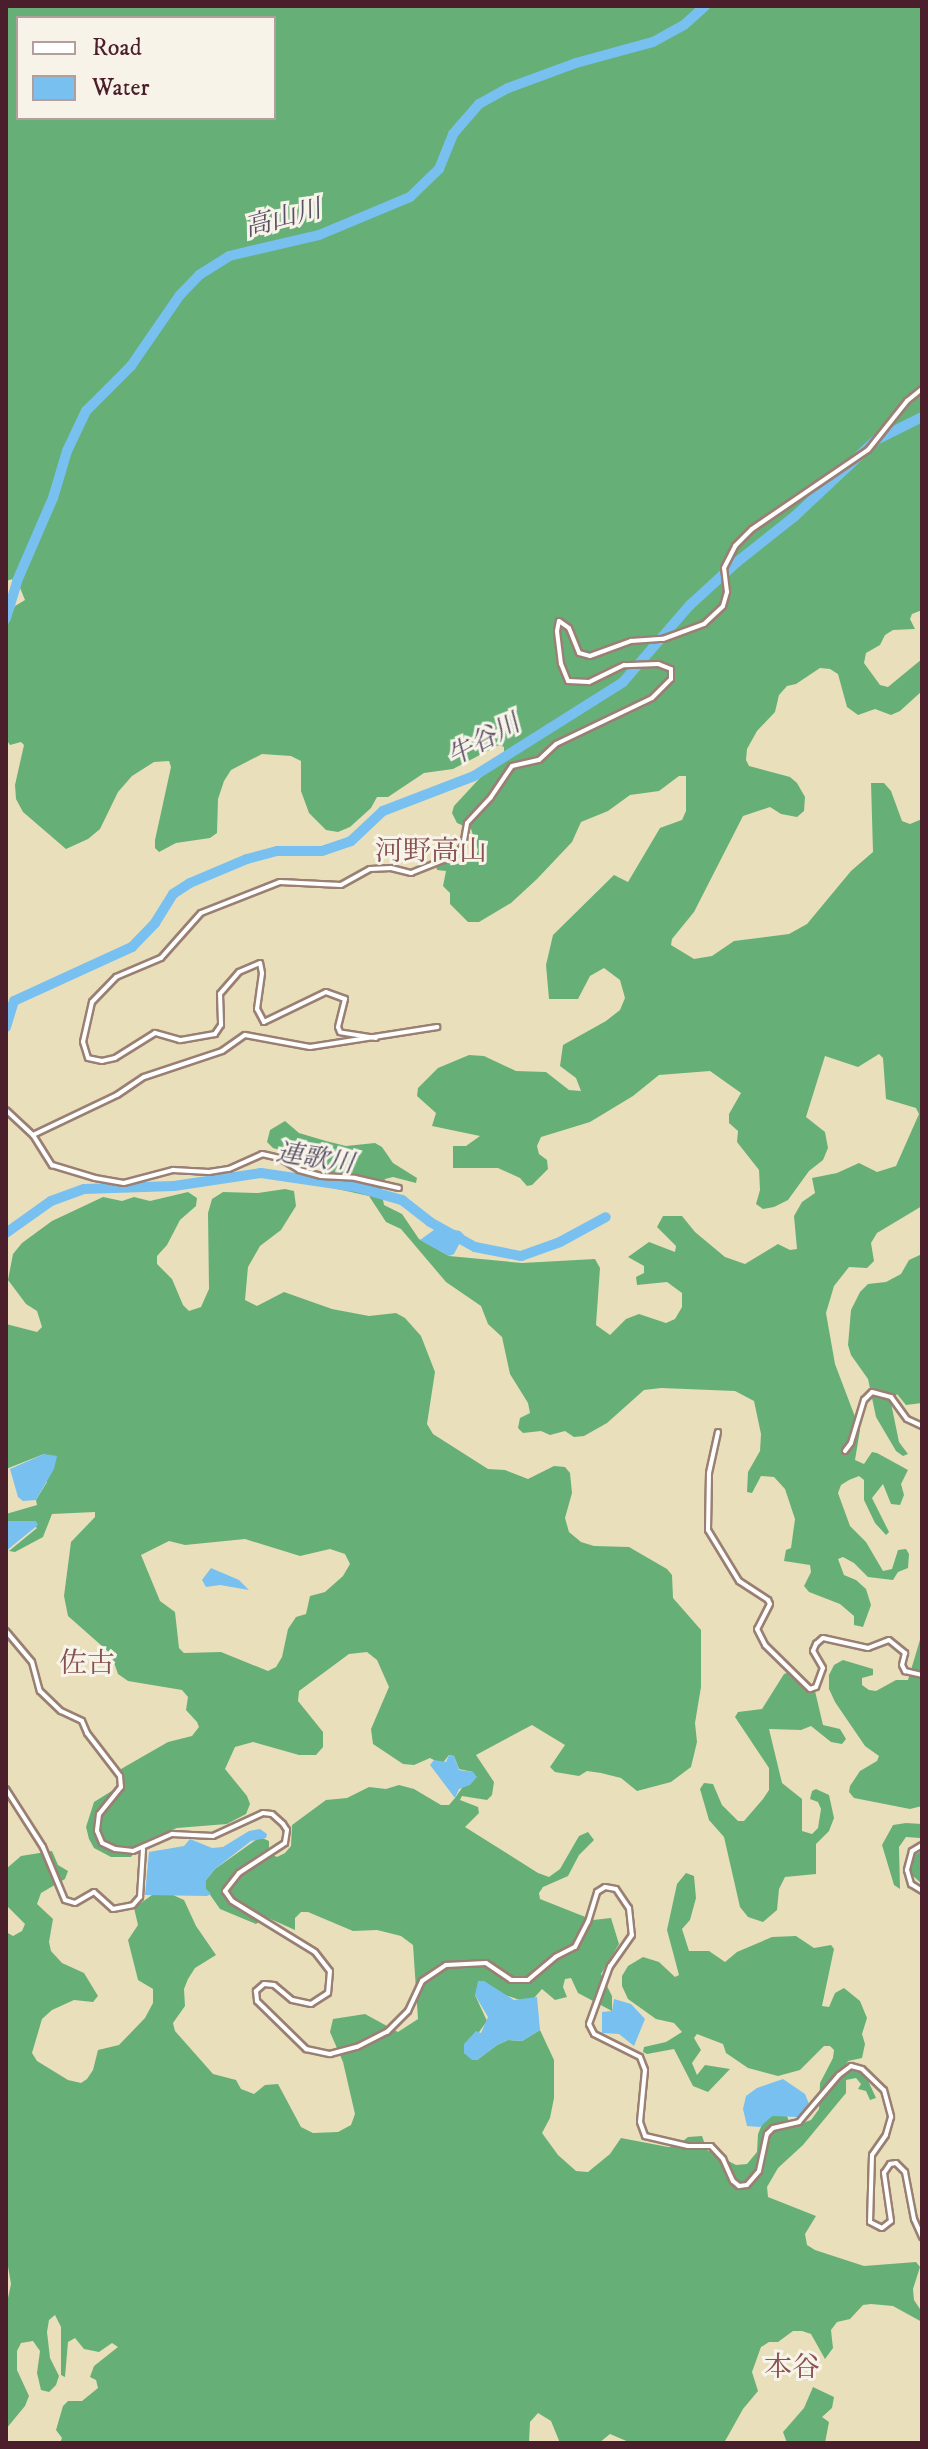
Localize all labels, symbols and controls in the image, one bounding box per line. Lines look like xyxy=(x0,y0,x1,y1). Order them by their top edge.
legend xyxy=(16,16,276,120)
text: Road xyxy=(92,33,142,63)
text: Water xyxy=(92,73,149,103)
water label: 高山川 xyxy=(241,194,325,244)
water label: 牛谷川 xyxy=(442,708,526,774)
district label: 河野高山 xyxy=(375,835,487,869)
water label: 連歌川 xyxy=(274,1137,356,1181)
district label: 佐古 xyxy=(59,1647,115,1681)
district label: 本谷 xyxy=(764,2351,820,2385)

